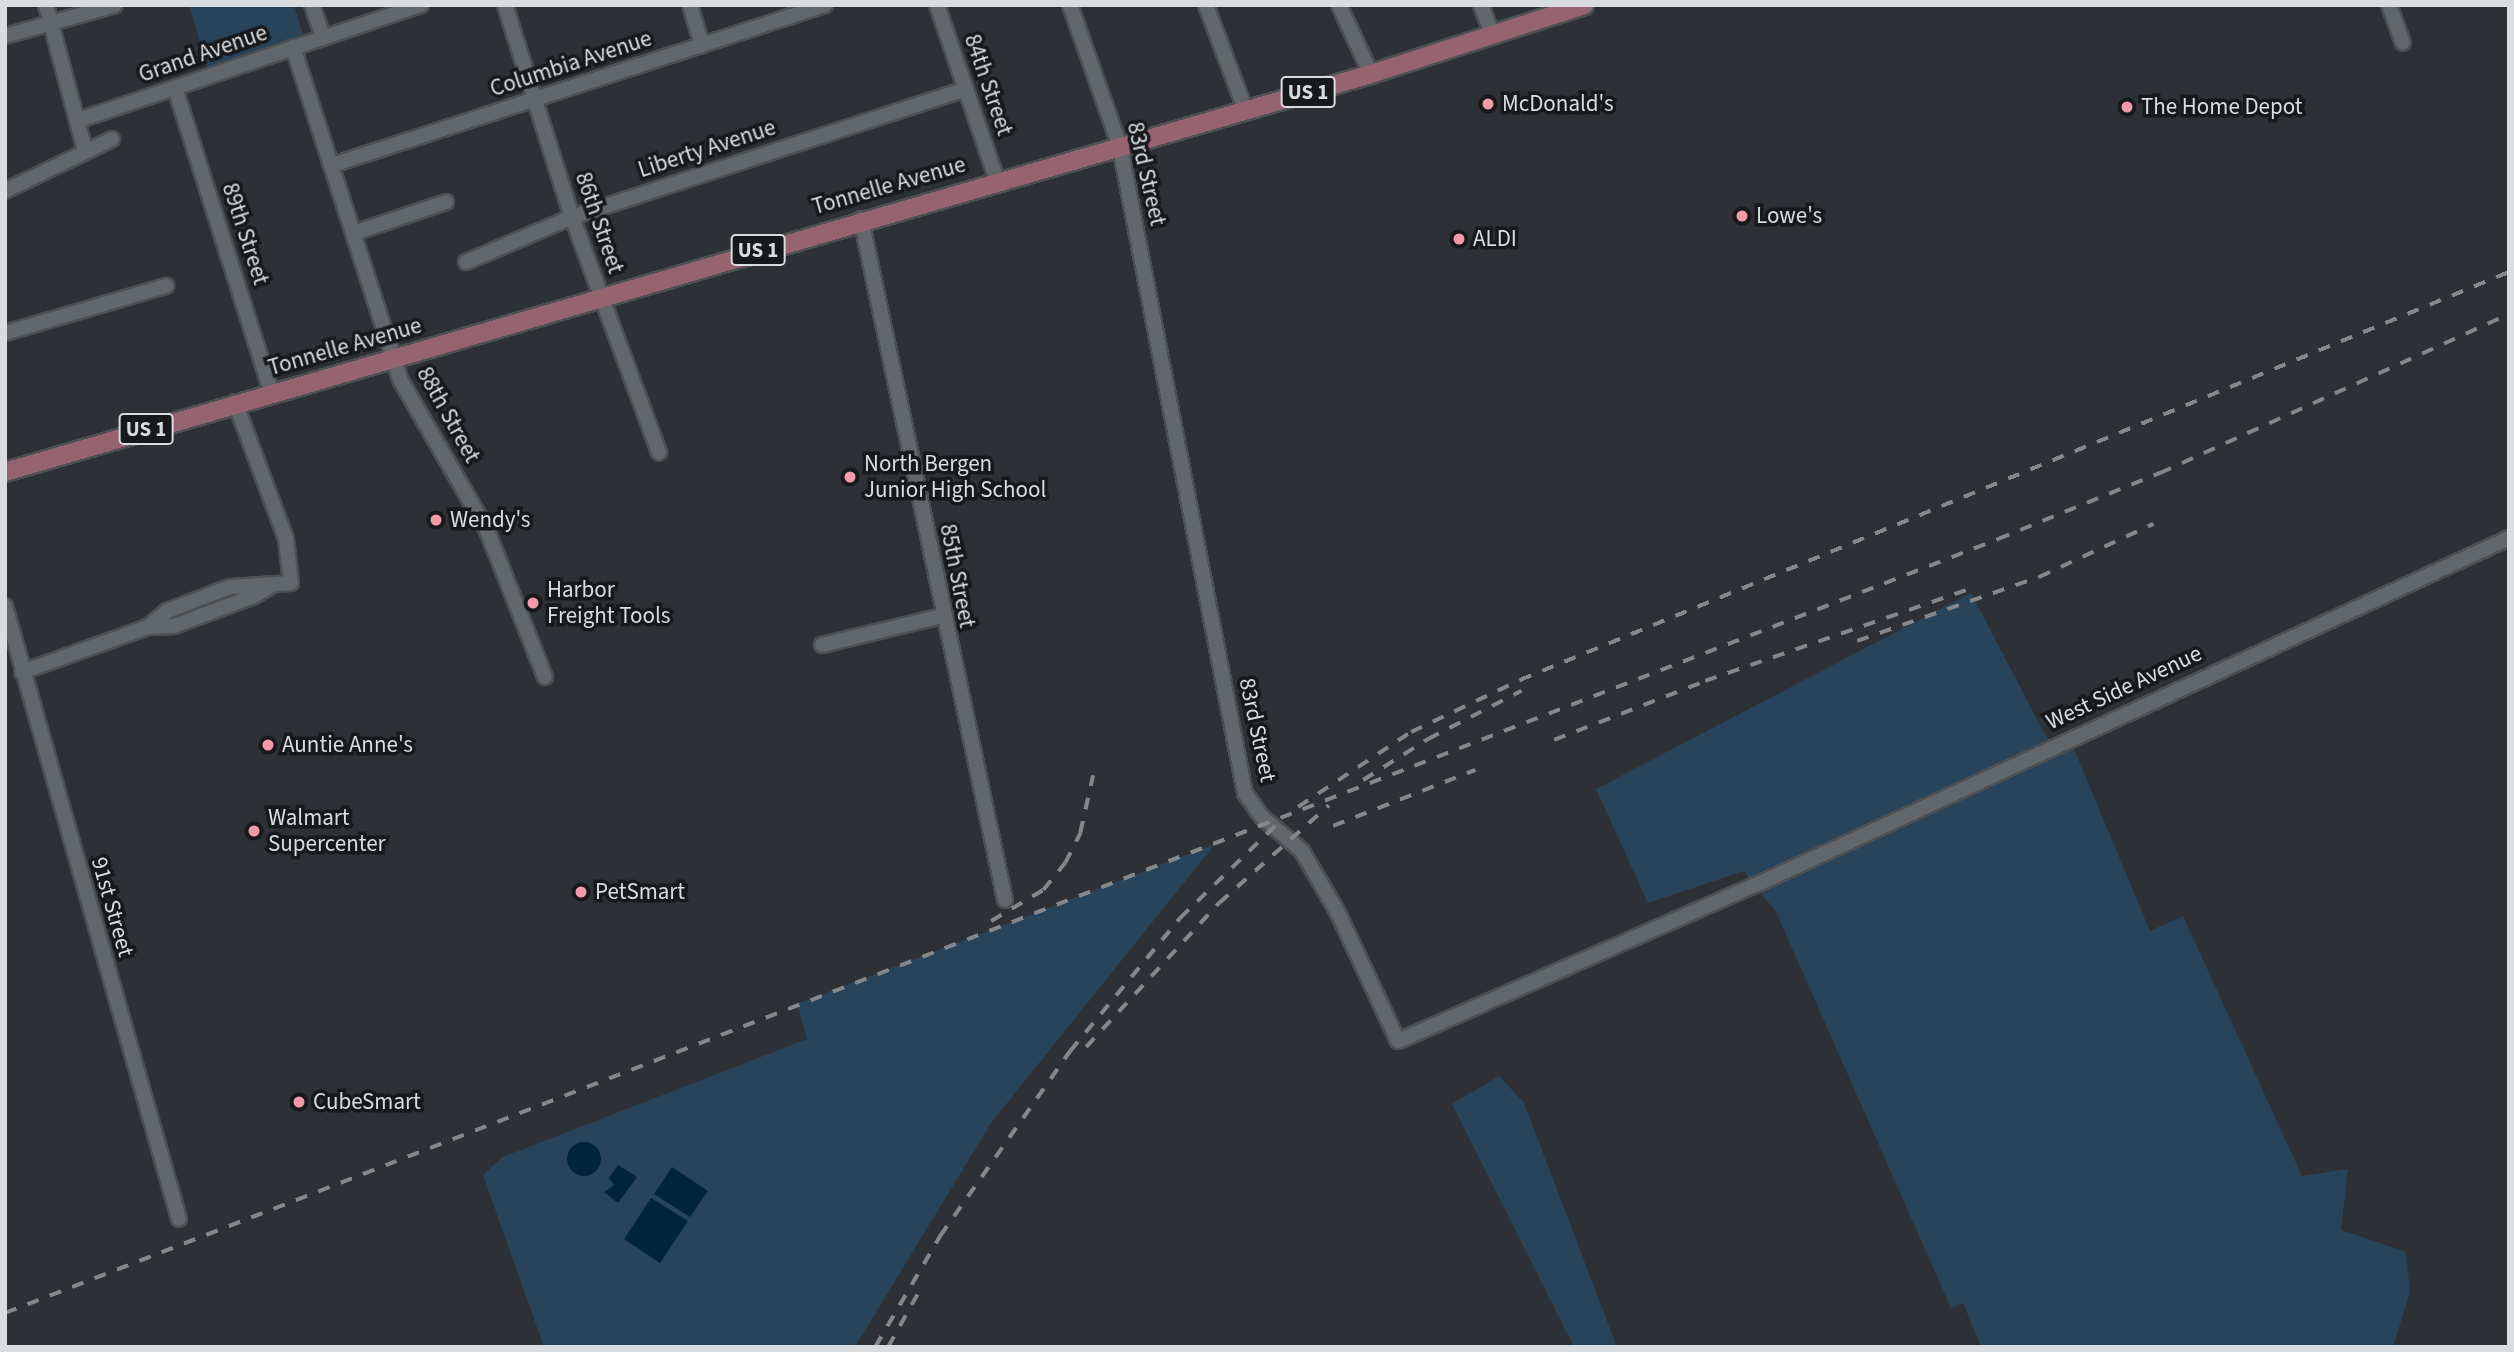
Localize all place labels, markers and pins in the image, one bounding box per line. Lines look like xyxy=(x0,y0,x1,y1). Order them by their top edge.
place label: McDonald's xyxy=(1502,90,1614,118)
place label: The Home Depot xyxy=(2141,93,2303,121)
marker: McDonald's xyxy=(1480,96,1496,112)
marker: The Home Depot xyxy=(2119,99,2135,115)
place label: Lowe's xyxy=(1756,202,1822,230)
marker: Lowe's xyxy=(1734,208,1750,224)
place label: ALDI xyxy=(1473,225,1517,253)
marker: ALDI xyxy=(1451,231,1467,247)
place label: North Bergen Junior High School xyxy=(864,450,1046,504)
marker: North Bergen Junior High School xyxy=(842,469,858,485)
place label: Wendy's xyxy=(450,506,530,534)
marker: Wendy's xyxy=(428,512,444,528)
place label: Harbor Freight Tools xyxy=(547,576,670,630)
marker: Harbor Freight Tools xyxy=(525,595,541,611)
place label: Auntie Anne's xyxy=(282,731,413,759)
marker: Auntie Anne's xyxy=(260,737,276,753)
place label: Walmart Supercenter xyxy=(268,804,386,858)
marker: Walmart Supercenter xyxy=(246,823,262,839)
place label: PetSmart xyxy=(595,878,685,906)
marker: PetSmart xyxy=(573,884,589,900)
place label: CubeSmart xyxy=(313,1088,421,1116)
marker: CubeSmart xyxy=(291,1094,307,1110)

